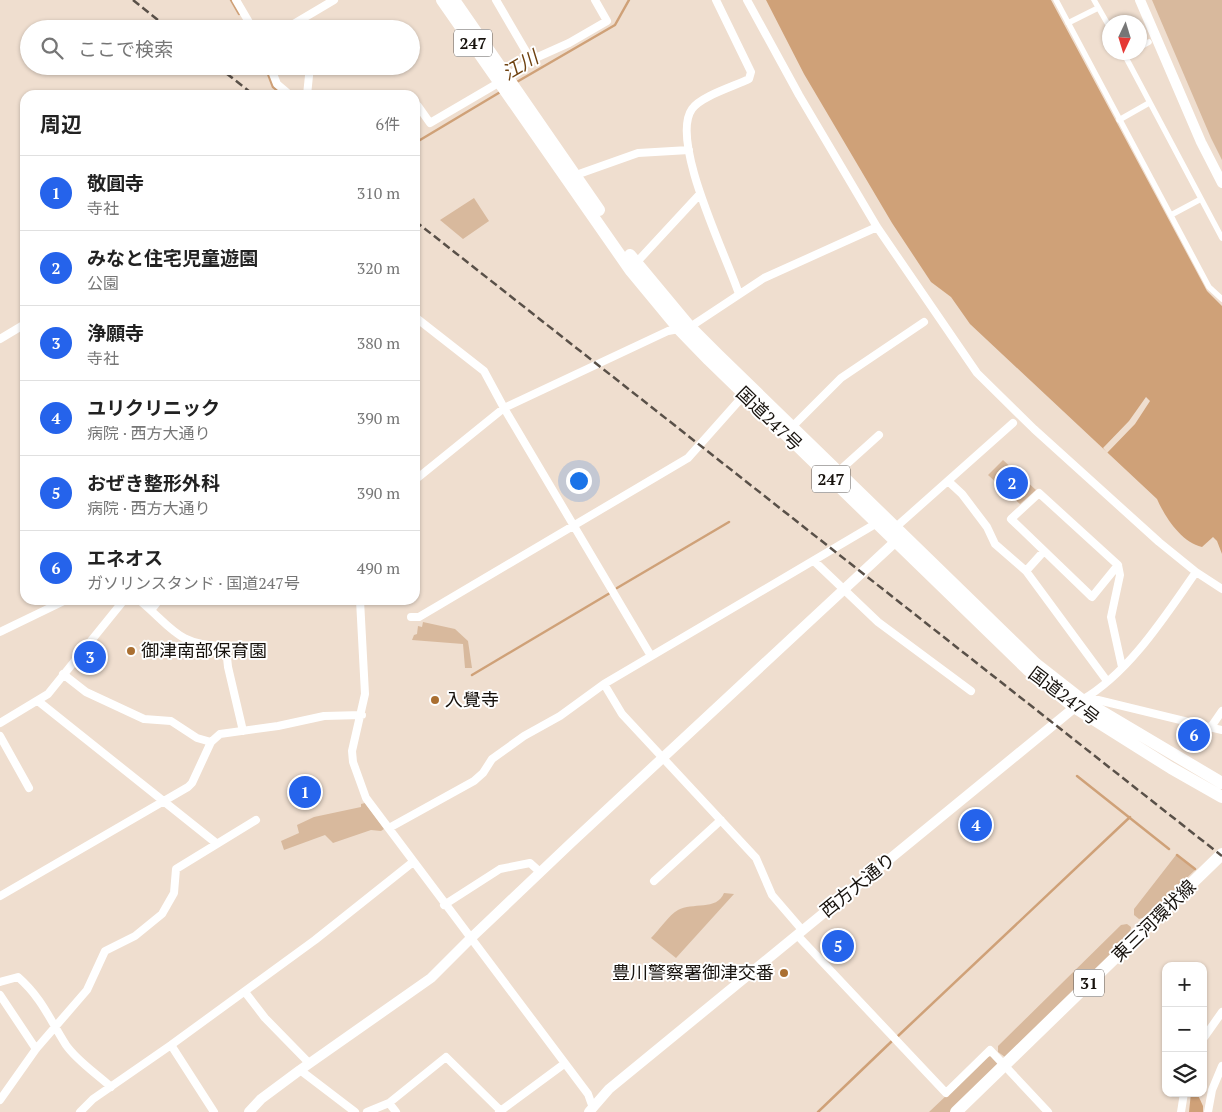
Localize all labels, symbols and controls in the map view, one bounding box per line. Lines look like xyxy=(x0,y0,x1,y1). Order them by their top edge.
north arrow xyxy=(1102,15,1147,60)
search box xyxy=(20,20,420,75)
road number: 247 xyxy=(454,29,492,56)
icon: search xyxy=(38,34,66,62)
text: ここで検索 xyxy=(78,36,173,61)
water label: 江川 xyxy=(497,43,544,85)
text: 周辺 xyxy=(40,110,82,138)
text: 6件 xyxy=(375,113,400,135)
text: 敬圓寺 xyxy=(87,170,144,195)
text: 1 xyxy=(51,182,61,204)
text: 310 m xyxy=(357,182,400,204)
text: 寺社 xyxy=(87,197,119,219)
text: みなと住宅児童遊園 xyxy=(87,245,258,270)
text: 2 xyxy=(51,257,61,279)
text: 320 m xyxy=(357,257,400,279)
text: 公園 xyxy=(87,272,119,294)
text: 浄願寺 xyxy=(87,320,144,345)
text: 3 xyxy=(51,332,61,354)
text: 380 m xyxy=(357,332,400,354)
text: 寺社 xyxy=(87,347,119,369)
street label: 国道247号 xyxy=(732,381,808,456)
text: ユリクリニック xyxy=(87,395,220,420)
text: 4 xyxy=(51,407,61,429)
text: 390 m xyxy=(357,407,400,429)
text: 病院 · 西方大通り xyxy=(87,422,211,444)
pin: 2 xyxy=(996,464,1028,502)
road number: 247 xyxy=(812,466,850,492)
your location xyxy=(566,468,592,494)
text: おぜき整形外科 xyxy=(87,470,220,495)
text: 5 xyxy=(51,482,61,504)
text: 390 m xyxy=(357,482,400,504)
text: 病院 · 西方大通り xyxy=(87,497,211,519)
text: エネオス xyxy=(87,545,163,570)
text: 6 xyxy=(51,557,61,579)
text: 490 m xyxy=(357,557,400,579)
text: ガソリンスタンド · 国道247号 xyxy=(87,572,300,594)
pin: 3 xyxy=(74,638,106,676)
place label: 御津南部保育園 xyxy=(141,638,267,662)
marker: 御津南部保育園 xyxy=(125,645,137,657)
street label: 国道247号 xyxy=(1024,661,1105,730)
place label: 入覺寺 xyxy=(445,687,499,711)
marker: 入覺寺 xyxy=(429,694,441,706)
pin: 6 xyxy=(1178,716,1210,754)
pin: 1 xyxy=(289,773,321,811)
pin: 4 xyxy=(960,806,992,844)
street label: 西方大通り xyxy=(815,847,900,922)
street label: 東三河環状線 xyxy=(1106,874,1200,966)
pin: 5 xyxy=(822,927,854,965)
place label: 豊川警察署御津交番 xyxy=(612,960,774,984)
map controls xyxy=(1162,962,1207,1097)
button: + xyxy=(1162,962,1207,1007)
marker: 豊川警察署御津交番 xyxy=(778,967,790,979)
road number: 31 xyxy=(1074,970,1104,996)
button: − xyxy=(1162,1007,1207,1052)
button: layers xyxy=(1162,1052,1207,1097)

